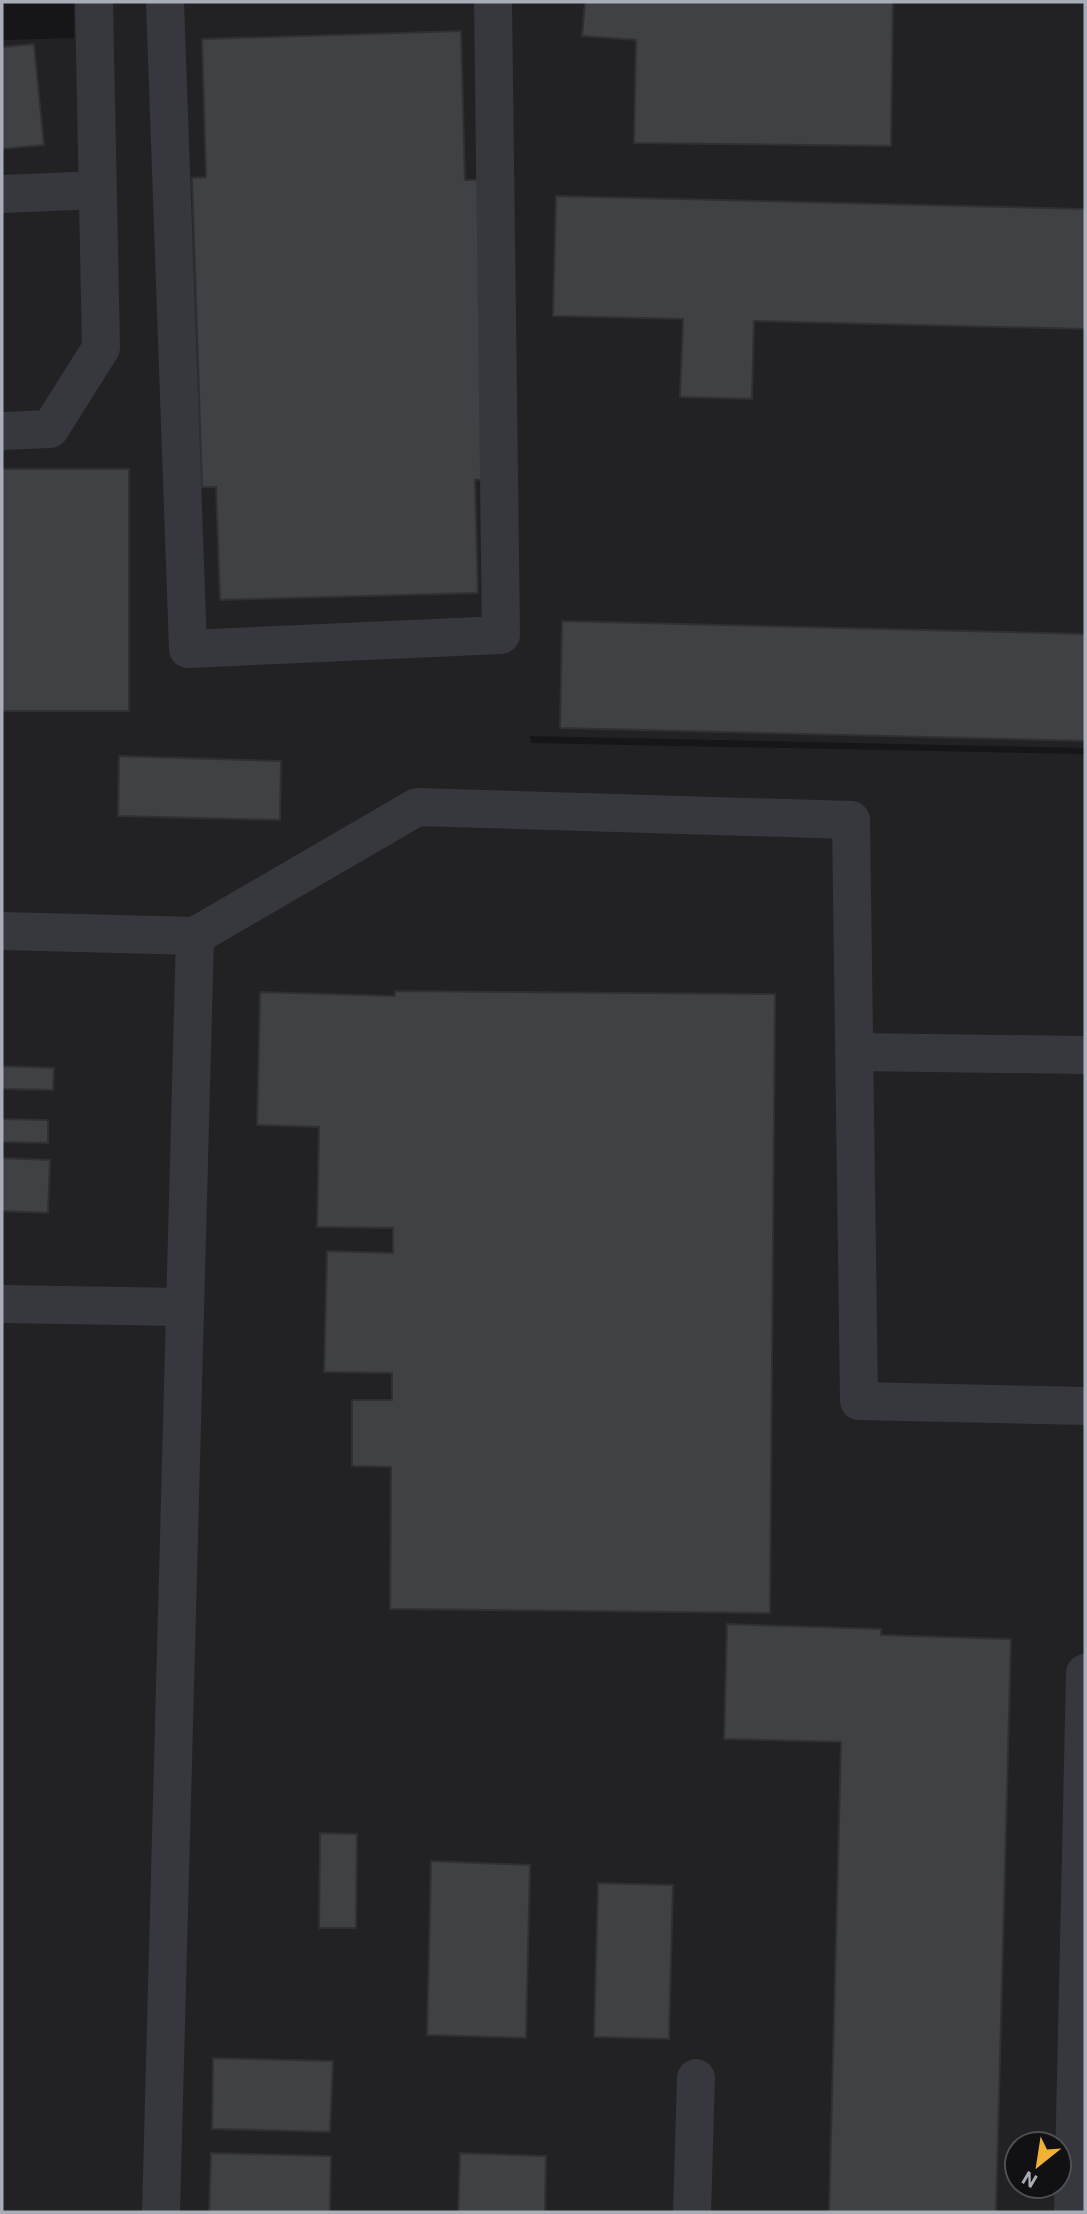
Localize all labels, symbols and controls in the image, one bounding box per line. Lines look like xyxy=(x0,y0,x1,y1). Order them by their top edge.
north arrow xyxy=(1003,2130,1073,2200)
text: N xyxy=(1018,2166,1041,2193)

